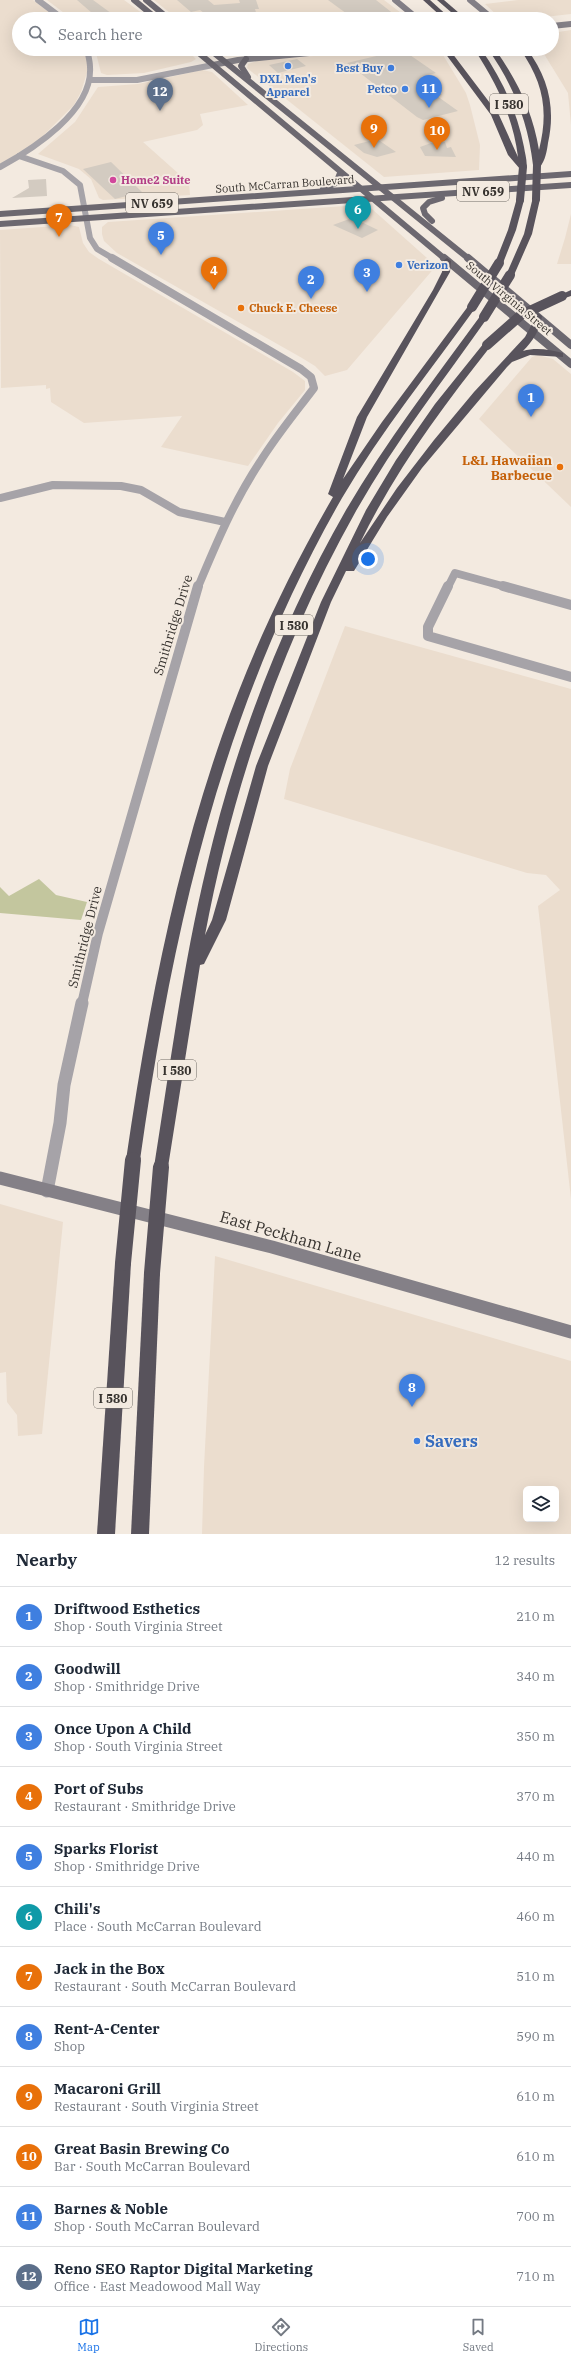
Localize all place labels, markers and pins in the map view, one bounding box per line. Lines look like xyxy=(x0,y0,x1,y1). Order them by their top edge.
marker: DXL Men's Apparel xyxy=(283,61,293,71)
place label: Best Buy xyxy=(336,61,384,75)
marker: Best Buy xyxy=(386,63,396,73)
place label: DXL Men's Apparel xyxy=(260,72,317,99)
pin: 11 xyxy=(416,75,442,108)
pin: 12 xyxy=(147,78,173,111)
place label: Petco xyxy=(367,82,397,96)
marker: Petco xyxy=(400,84,410,94)
pin: 9 xyxy=(361,115,387,148)
pin: 10 xyxy=(424,117,450,150)
place label: Home2 Suite xyxy=(121,173,190,187)
marker: Home2 Suite xyxy=(108,175,118,185)
pin: 6 xyxy=(345,196,371,229)
pin: 7 xyxy=(46,204,72,237)
pin: 5 xyxy=(148,222,174,255)
pin: 4 xyxy=(201,257,227,290)
place label: Verizon xyxy=(407,258,448,272)
pin: 3 xyxy=(354,259,380,292)
marker: Verizon xyxy=(394,260,404,270)
pin: 2 xyxy=(298,266,324,299)
place label: Chuck E. Cheese xyxy=(249,301,338,315)
marker: Chuck E. Cheese xyxy=(236,303,246,313)
pin: 1 xyxy=(518,384,544,417)
place label: L&L Hawaiian Barbecue xyxy=(462,452,552,484)
marker: L&L Hawaiian Barbecue xyxy=(555,462,565,472)
pin: 8 xyxy=(399,1374,425,1407)
place label: Savers xyxy=(425,1431,478,1451)
marker: Savers xyxy=(412,1436,422,1446)

